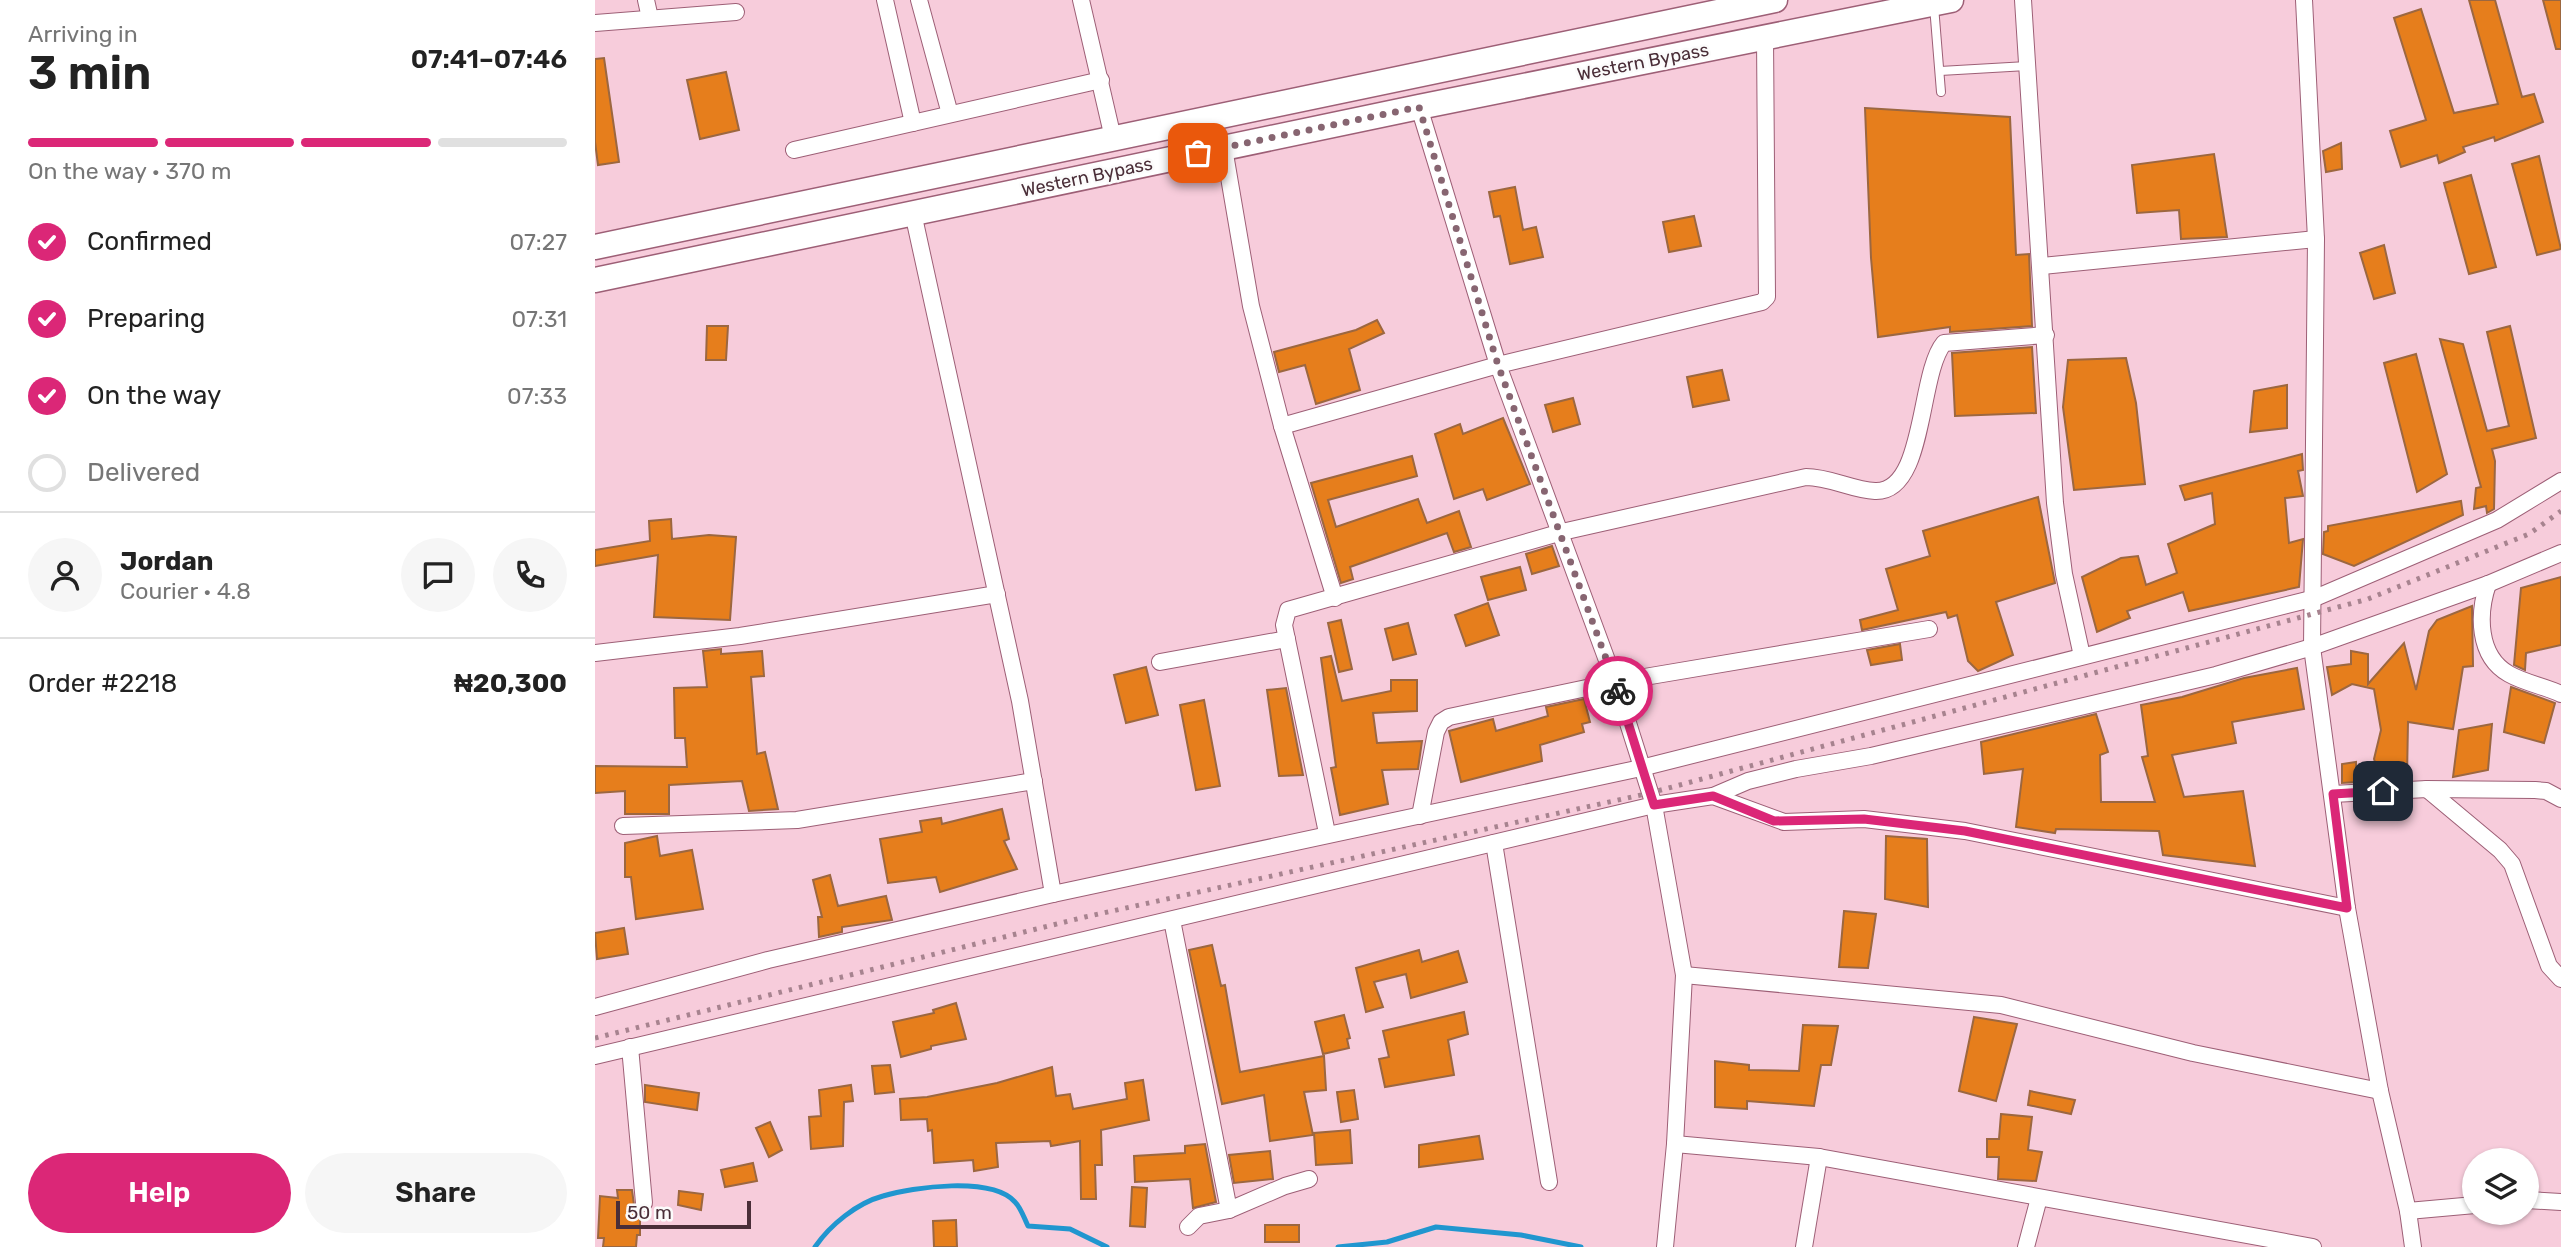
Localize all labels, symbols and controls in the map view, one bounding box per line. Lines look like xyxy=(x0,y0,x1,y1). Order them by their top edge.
text: Arriving in xyxy=(28,20,138,48)
street label: Western Bypass xyxy=(1575,38,1711,86)
text: 07:41–07:46 xyxy=(411,44,567,75)
text: 3 min xyxy=(28,46,151,101)
pin xyxy=(1168,123,1228,183)
icon: bag xyxy=(1179,134,1217,172)
street label: Western Bypass xyxy=(1019,152,1155,202)
text: On the way · 370 m xyxy=(28,157,231,185)
icon: check xyxy=(28,223,66,261)
text: Confirmed xyxy=(87,226,212,257)
text: 07:27 xyxy=(509,228,567,256)
icon: check xyxy=(28,300,66,338)
text: Preparing xyxy=(87,303,205,334)
text: 07:31 xyxy=(511,305,567,333)
icon: check xyxy=(28,377,66,415)
text: On the way xyxy=(87,380,221,411)
text: 07:33 xyxy=(507,382,567,410)
text: Delivered xyxy=(87,457,200,488)
button: person xyxy=(28,538,102,612)
button: chat xyxy=(401,538,475,612)
button: phone xyxy=(493,538,567,612)
text: Jordan xyxy=(120,546,213,577)
text: Courier · 4.8 xyxy=(120,577,251,605)
courier xyxy=(1583,656,1653,726)
text: Order #2218 xyxy=(28,668,177,699)
text: ₦20,300 xyxy=(454,668,567,699)
icon: bike xyxy=(1599,672,1637,710)
pin xyxy=(2353,761,2413,821)
icon: home xyxy=(2364,772,2402,810)
map controls xyxy=(2462,1148,2539,1225)
button: layers xyxy=(2462,1148,2539,1225)
button: Help xyxy=(28,1153,291,1233)
button: Share xyxy=(305,1153,567,1233)
scale bar xyxy=(616,1198,751,1230)
text: 50 m xyxy=(627,1201,672,1224)

